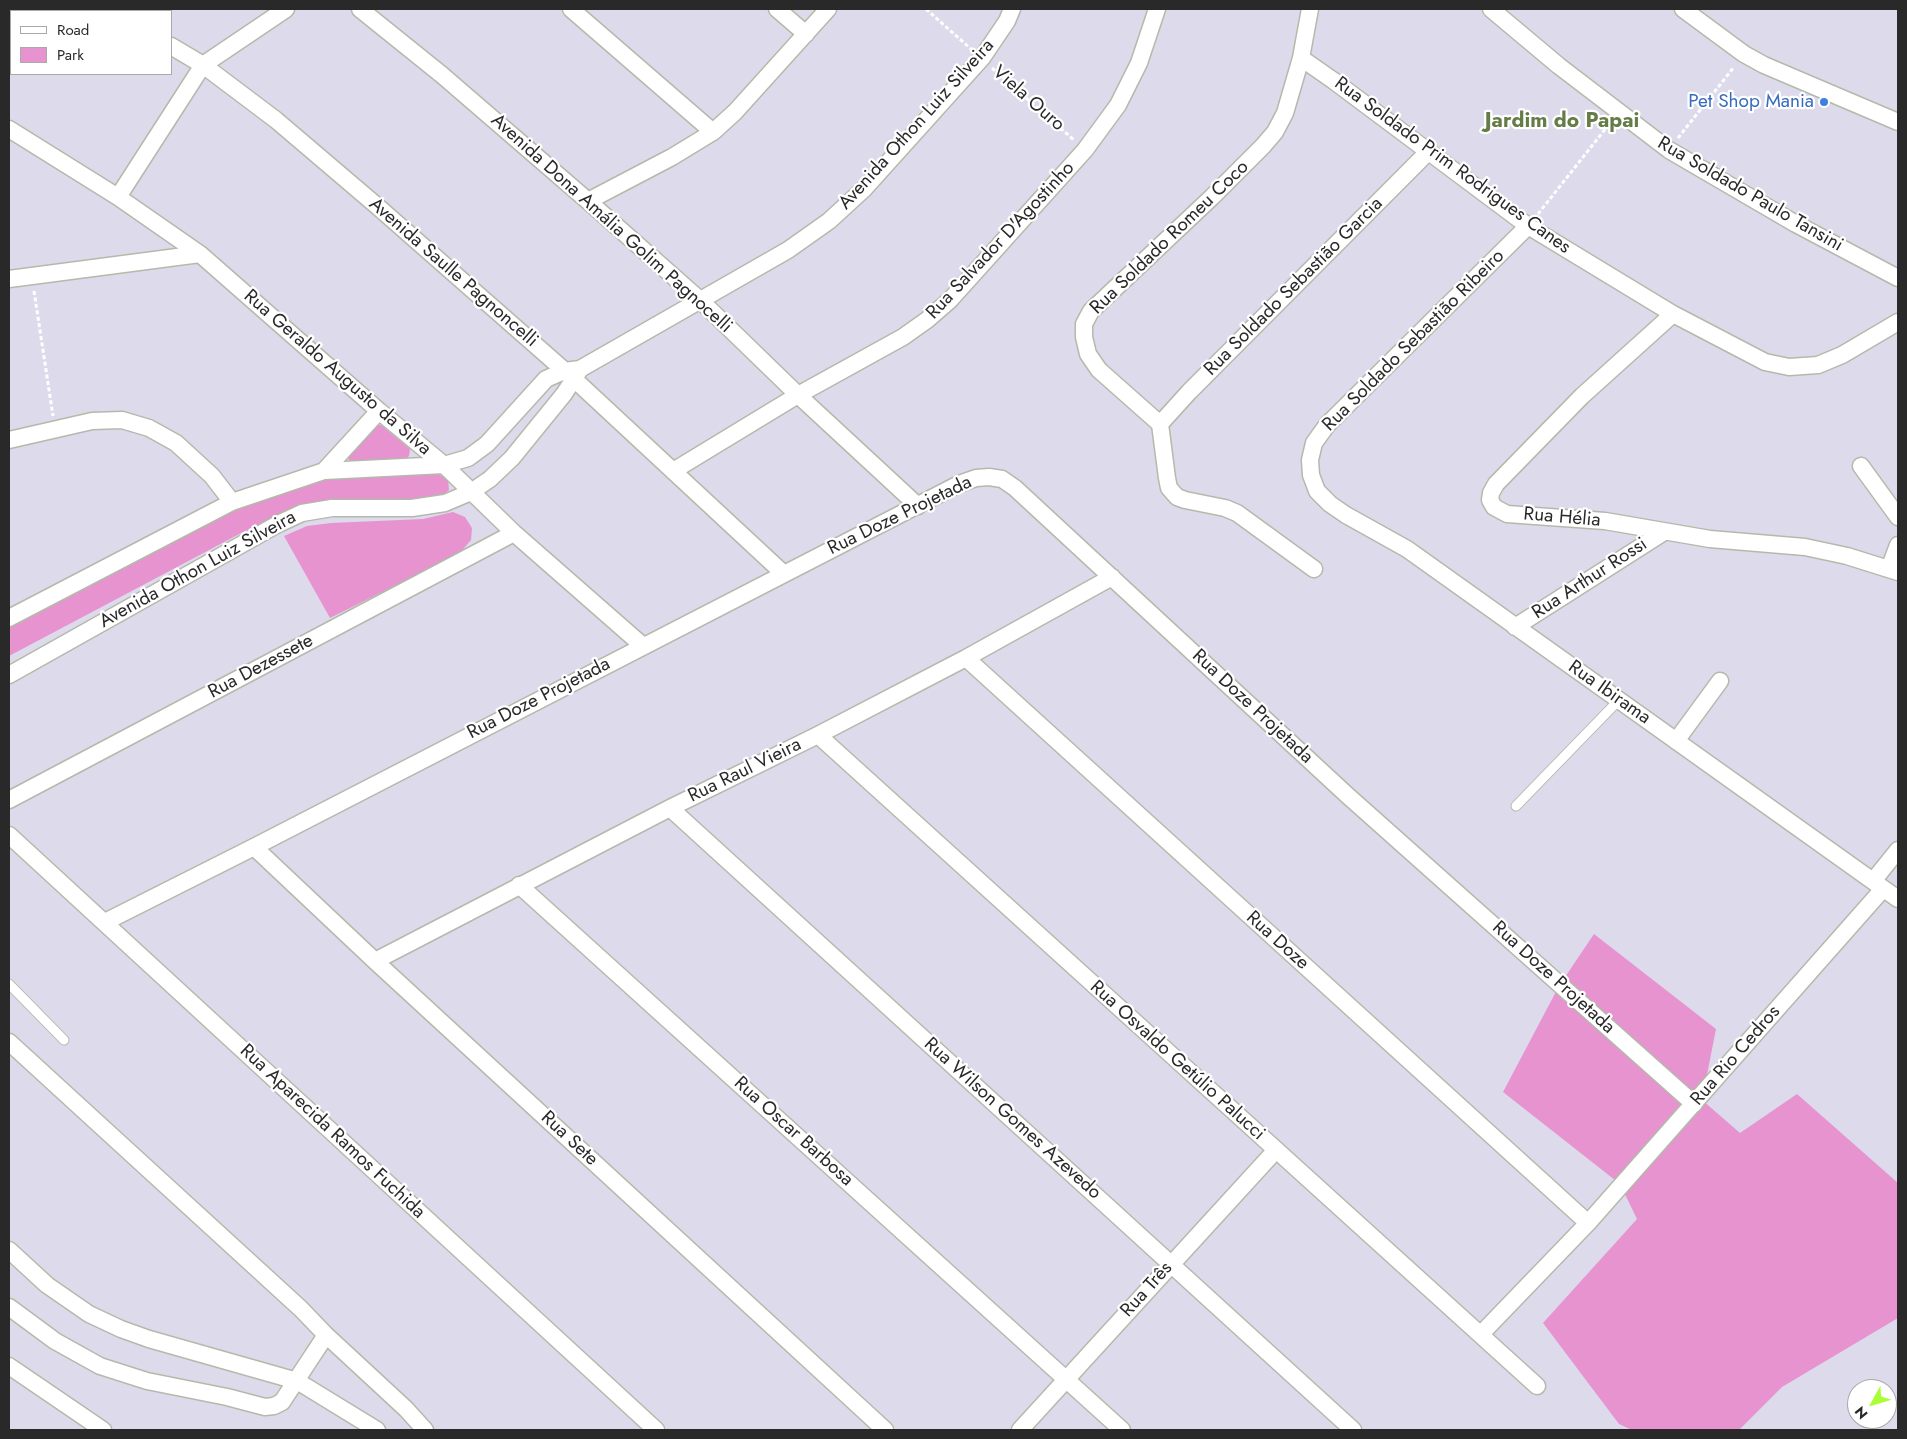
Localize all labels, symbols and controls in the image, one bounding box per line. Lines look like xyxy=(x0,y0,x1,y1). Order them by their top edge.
legend xyxy=(10,10,172,75)
text: Road xyxy=(57,19,89,41)
street label: Avenida Othon Luiz Silveira xyxy=(834,35,1000,215)
text: Park xyxy=(57,44,84,66)
street label: Viela Ouro xyxy=(987,62,1069,136)
street label: Rua Soldado Prim Rodrigues Canes xyxy=(1329,73,1575,259)
place label: Pet Shop Mania xyxy=(1688,91,1814,113)
marker: Pet Shop Mania xyxy=(1818,96,1830,108)
district label: Jardim do Papai xyxy=(1485,109,1639,135)
street label: Avenida Dona Amália Golim Pagnocelli xyxy=(486,110,736,338)
street label: Rua Soldado Paulo Tansini xyxy=(1653,133,1847,257)
street label: Rua Soldado Romeu Coco xyxy=(1086,156,1254,320)
street label: Rua Salvador D'Agostinho xyxy=(922,158,1080,324)
street label: Avenida Saulle Pagnoncelli xyxy=(364,193,542,353)
street label: Rua Soldado Sebastião Garcia xyxy=(1200,193,1388,381)
street label: Rua Soldado Sebastião Ribeiro xyxy=(1318,245,1510,437)
street label: Rua Geraldo Augusto da Silva xyxy=(239,285,435,461)
street label: Rua Doze Projetada xyxy=(824,471,976,561)
street label: Rua Hélia xyxy=(1523,503,1601,533)
street label: Avenida Othon Luiz Silveira xyxy=(96,506,300,634)
street label: Rua Arthur Rossi xyxy=(1528,533,1652,625)
street label: Rua Dezessete xyxy=(205,630,317,704)
street label: Rua Doze Projetada xyxy=(1187,645,1317,769)
street label: Rua Doze Projetada xyxy=(464,653,614,745)
street label: Rua Ibirama xyxy=(1563,656,1655,730)
street label: Rua Raul Vieira xyxy=(685,734,805,808)
street label: Rua Doze xyxy=(1241,907,1313,975)
street label: Rua Doze Projetada xyxy=(1487,917,1619,1039)
street label: Rua Osvaldo Getúlio Palucci xyxy=(1085,976,1269,1146)
street label: Rua Rio Cedros xyxy=(1686,1001,1786,1111)
street label: Rua Wilson Gomes Azevedo xyxy=(919,1033,1105,1205)
street label: Rua Aparecida Ramos Fuchida xyxy=(235,1040,429,1224)
street label: Rua Oscar Barbosa xyxy=(729,1072,857,1192)
street label: Rua Sete xyxy=(536,1107,602,1171)
street label: Rua Três xyxy=(1116,1258,1178,1322)
north arrow xyxy=(1847,1379,1897,1429)
text: N xyxy=(1850,1402,1872,1423)

